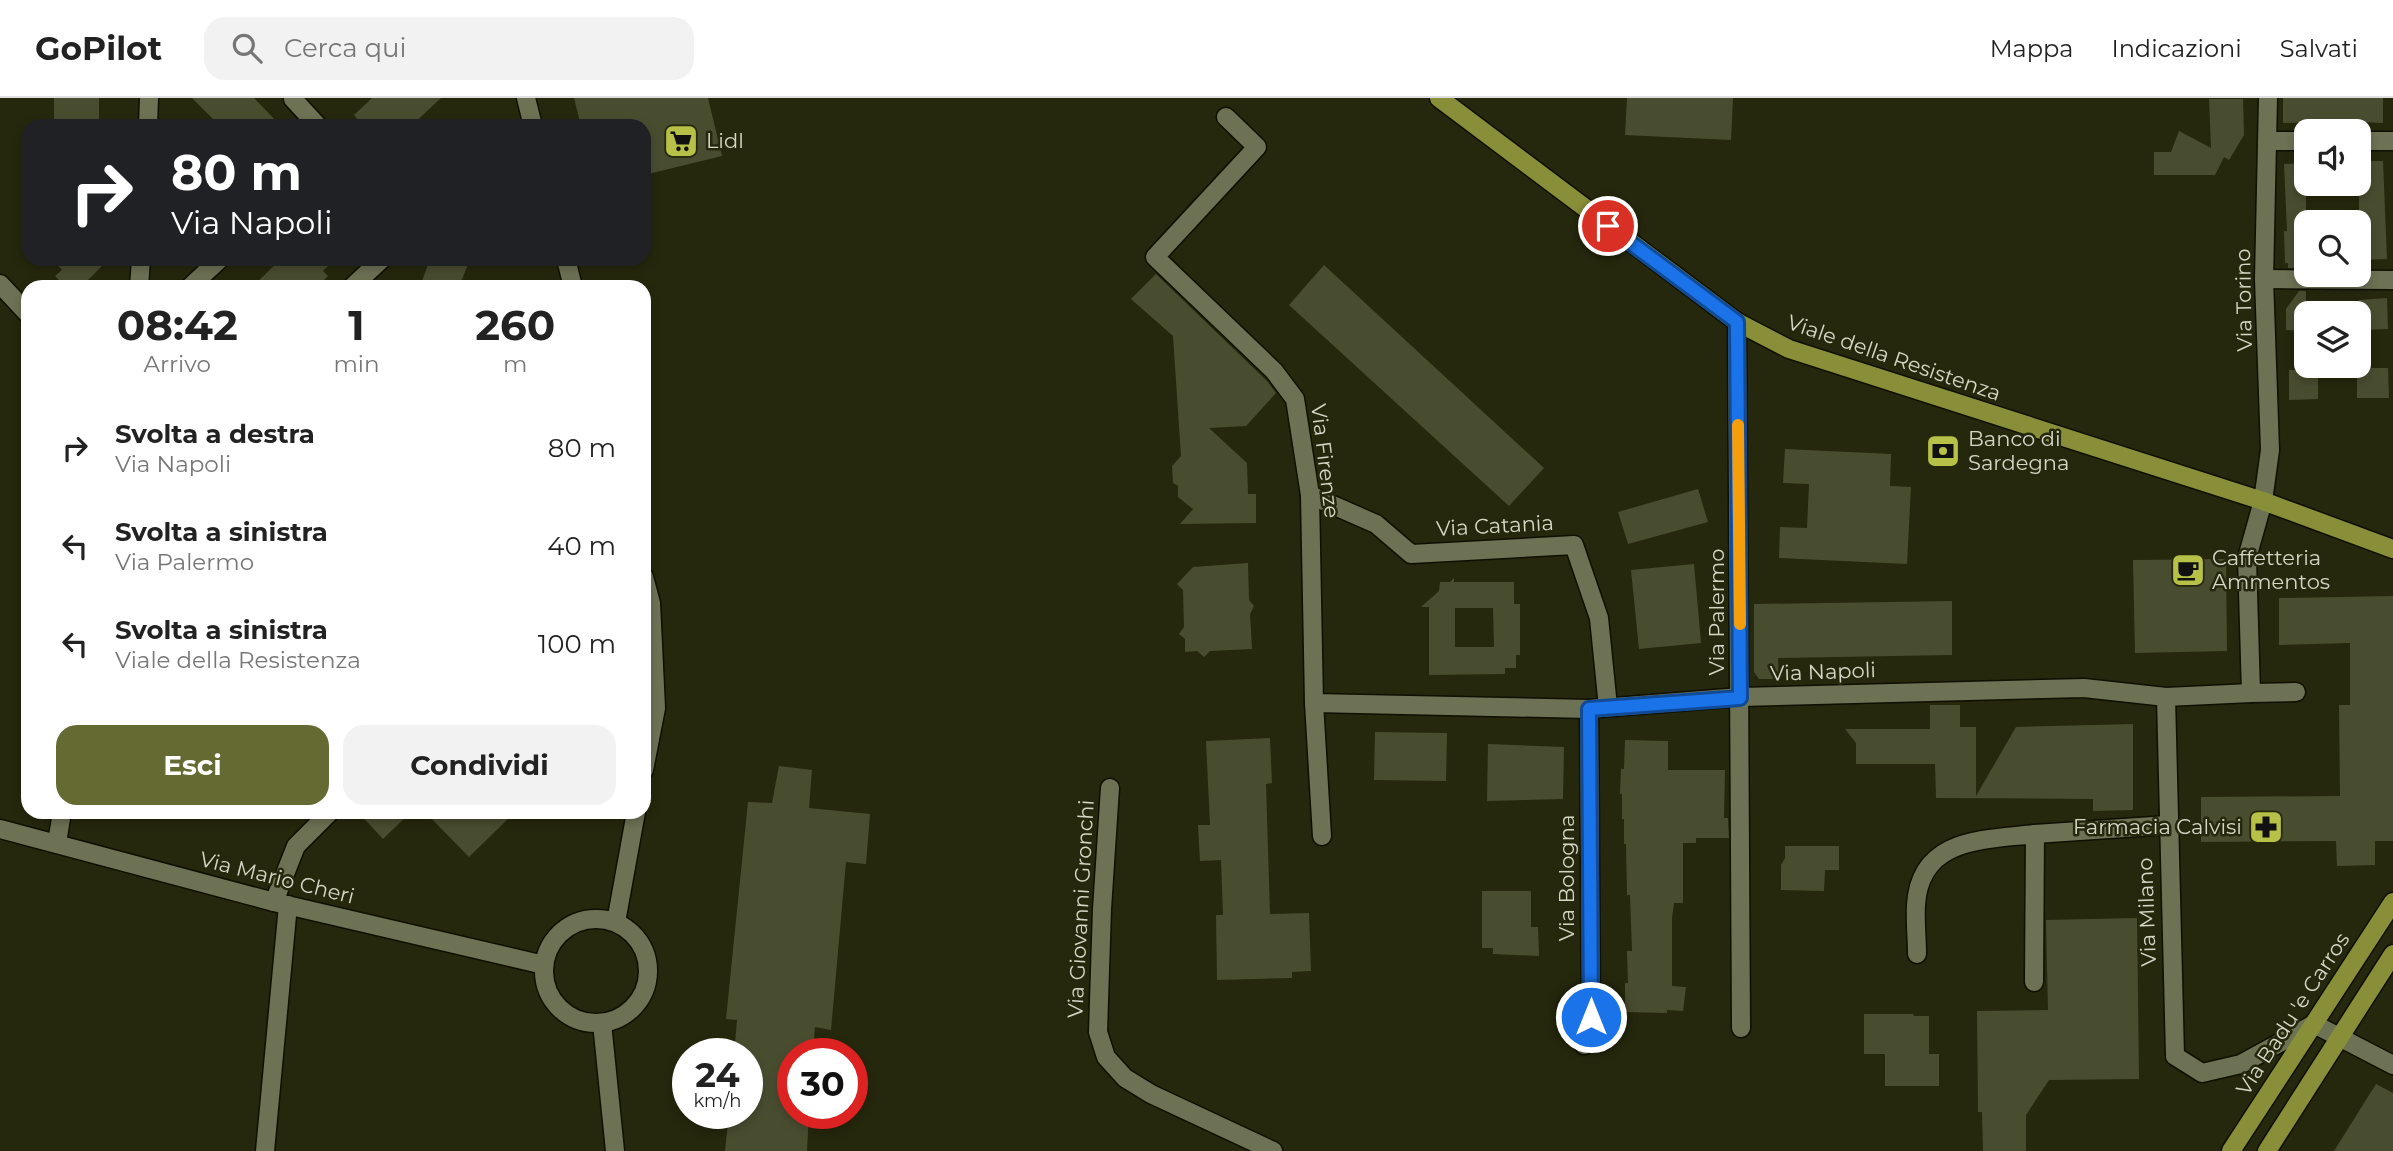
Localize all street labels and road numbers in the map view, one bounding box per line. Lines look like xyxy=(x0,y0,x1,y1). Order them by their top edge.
street label: Via Torino xyxy=(2230,248,2257,352)
street label: Viale della Resistenza xyxy=(1784,309,2004,406)
street label: Via Firenze xyxy=(1306,402,1345,520)
street label: Via Catania xyxy=(1436,510,1554,541)
street label: Via Palermo xyxy=(1704,548,1729,676)
street label: Via Napoli xyxy=(1770,657,1876,686)
street label: Via Giovanni Gronchi xyxy=(1062,799,1099,1019)
street label: Via Bologna xyxy=(1554,815,1579,941)
street label: Via Mario Cheri xyxy=(197,846,357,909)
street label: Via Milano xyxy=(2132,857,2161,967)
street label: Via Badu 'e Carros xyxy=(2231,928,2355,1100)

